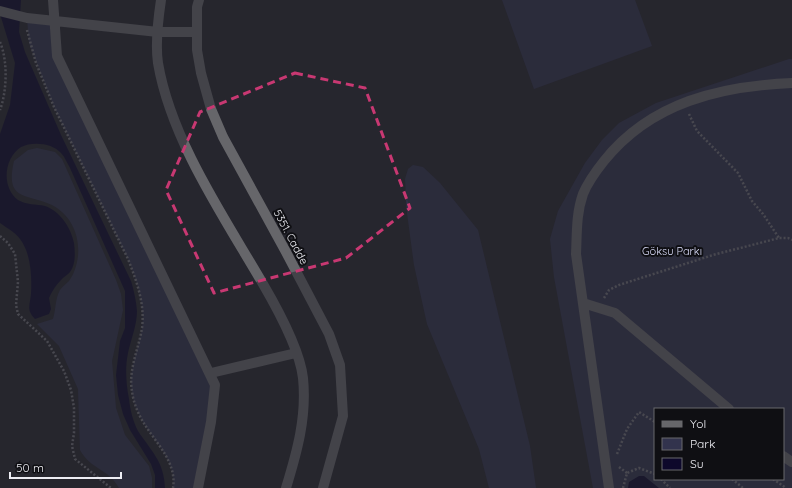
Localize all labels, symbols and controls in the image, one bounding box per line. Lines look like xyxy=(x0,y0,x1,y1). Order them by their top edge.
street label: 5351. Cadde xyxy=(271,207,311,267)
park label: Göksu Parkı xyxy=(642,244,702,258)
legend xyxy=(654,408,784,480)
text: Yol xyxy=(690,416,706,431)
text: Park xyxy=(690,436,715,451)
scale bar xyxy=(10,454,121,480)
text: Su xyxy=(690,456,704,471)
text: 50 m xyxy=(16,460,44,475)

